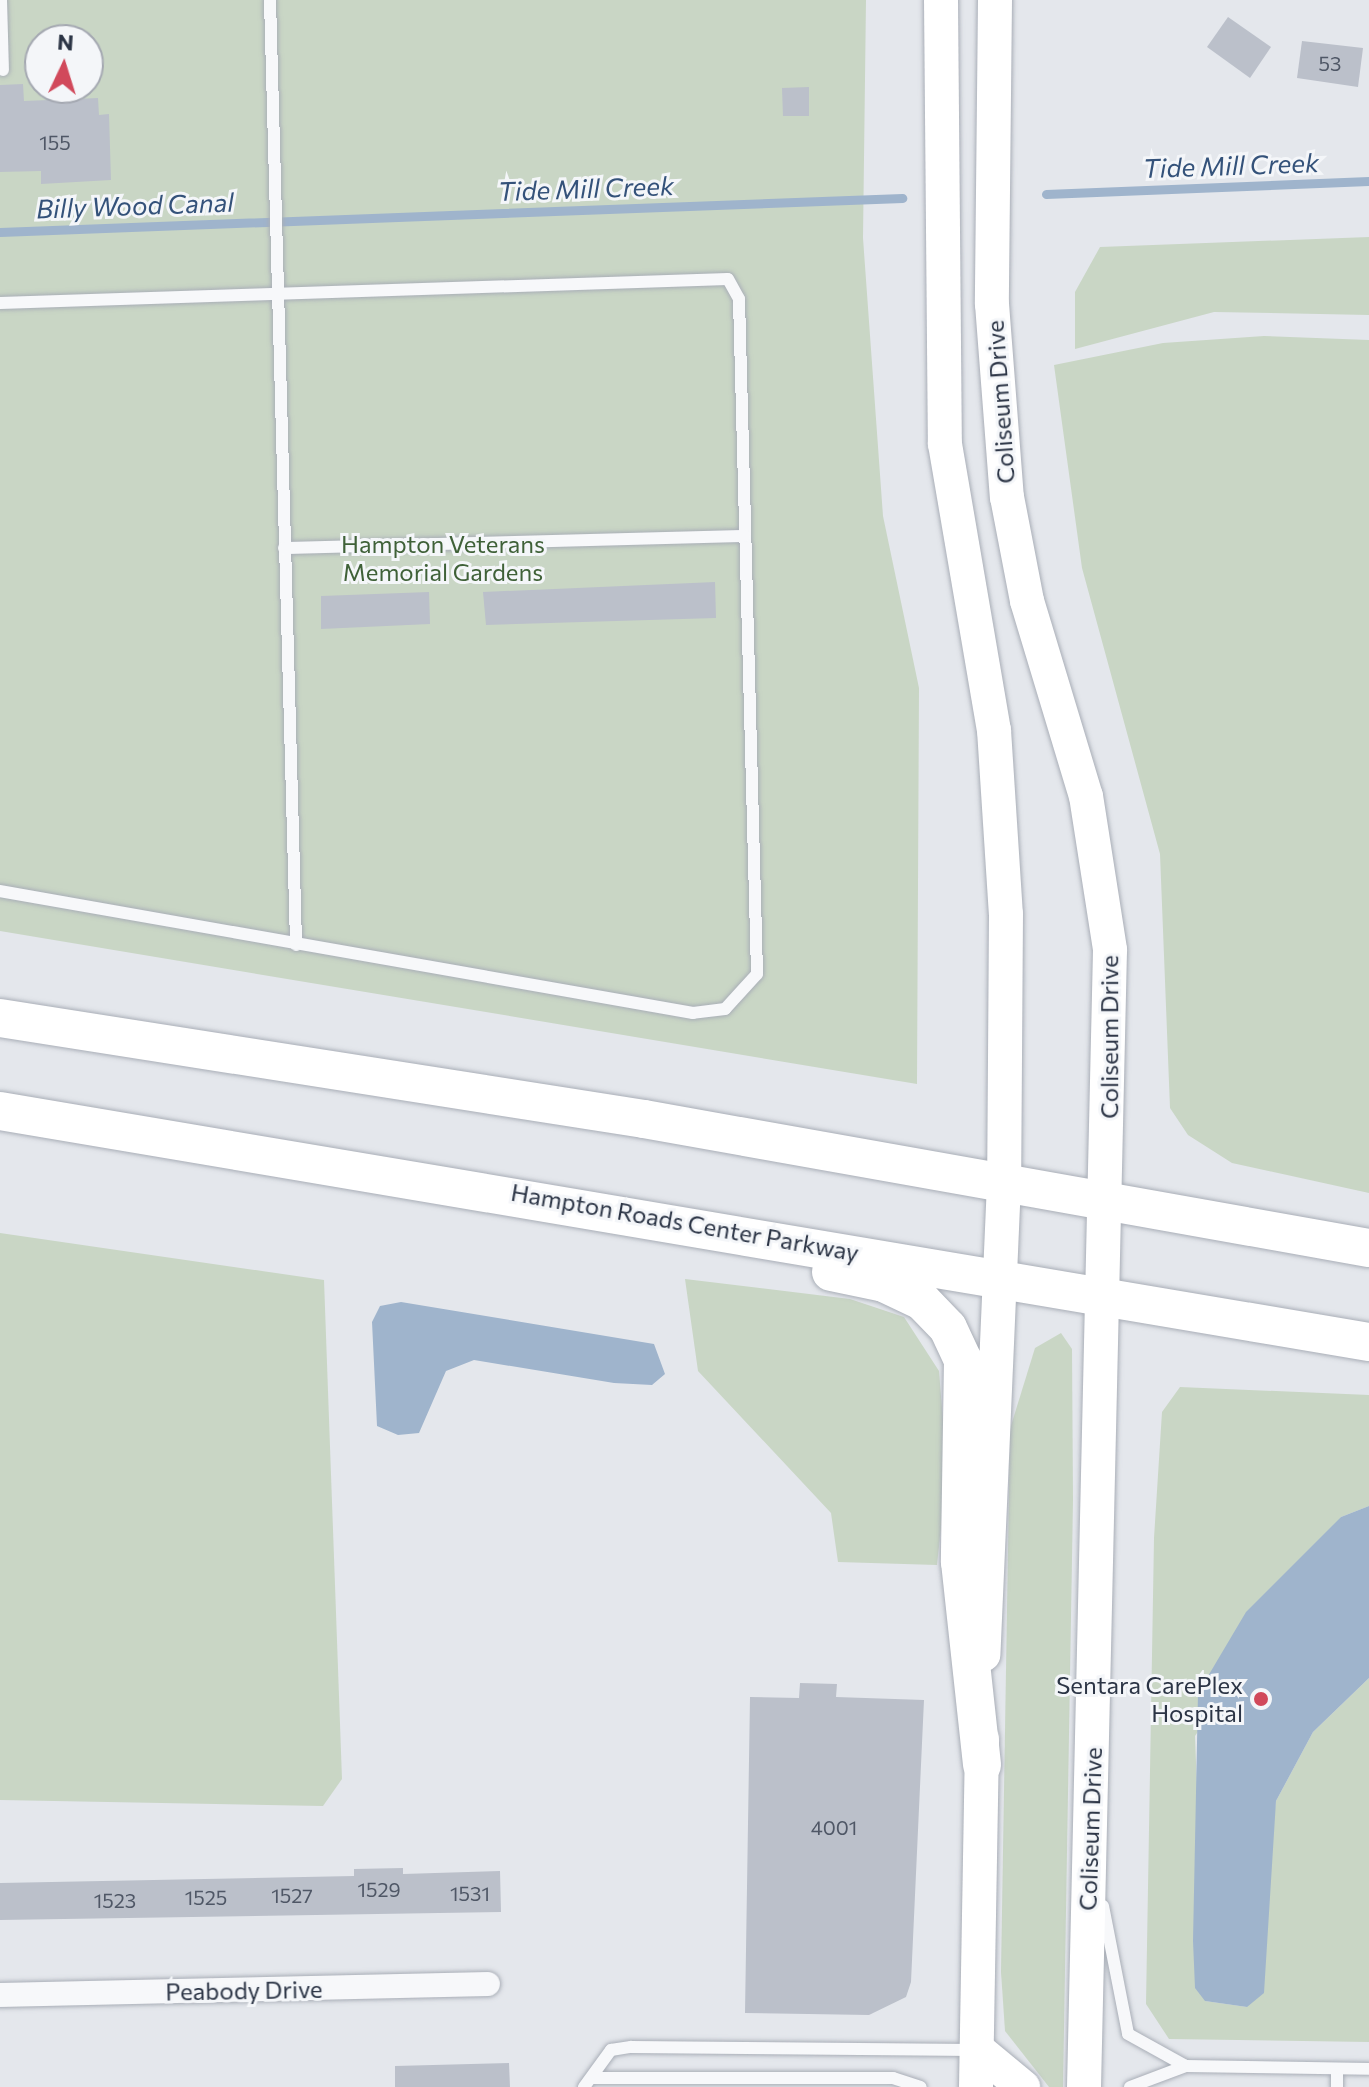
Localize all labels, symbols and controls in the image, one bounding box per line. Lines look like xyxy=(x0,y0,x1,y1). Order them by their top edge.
north arrow xyxy=(24,24,104,104)
text: N xyxy=(56,28,75,56)
house number: 53 xyxy=(1319,51,1341,75)
house number: 155 xyxy=(39,130,71,154)
water label: Tide Mill Creek xyxy=(1142,146,1320,184)
water label: Tide Mill Creek xyxy=(497,169,675,207)
water label: Billy Wood Canal xyxy=(36,186,234,224)
street label: Coliseum Drive xyxy=(980,319,1020,485)
park label: Hampton Veterans Memorial Gardens xyxy=(341,530,545,586)
street label: Coliseum Drive xyxy=(1095,955,1123,1119)
street label: Hampton Roads Center Parkway xyxy=(509,1177,861,1267)
place label: Sentara CarePlex Hospital xyxy=(1056,1671,1243,1727)
marker: Sentara CarePlex Hospital xyxy=(1250,1688,1272,1710)
street label: Coliseum Drive xyxy=(1073,1747,1107,1911)
house number: 4001 xyxy=(811,1815,857,1839)
house number: 1529 xyxy=(357,1877,401,1901)
house number: 1531 xyxy=(450,1881,490,1905)
house number: 1527 xyxy=(271,1883,313,1907)
house number: 1525 xyxy=(185,1885,227,1909)
house number: 1523 xyxy=(94,1888,136,1912)
street label: Peabody Drive xyxy=(165,1974,323,2006)

